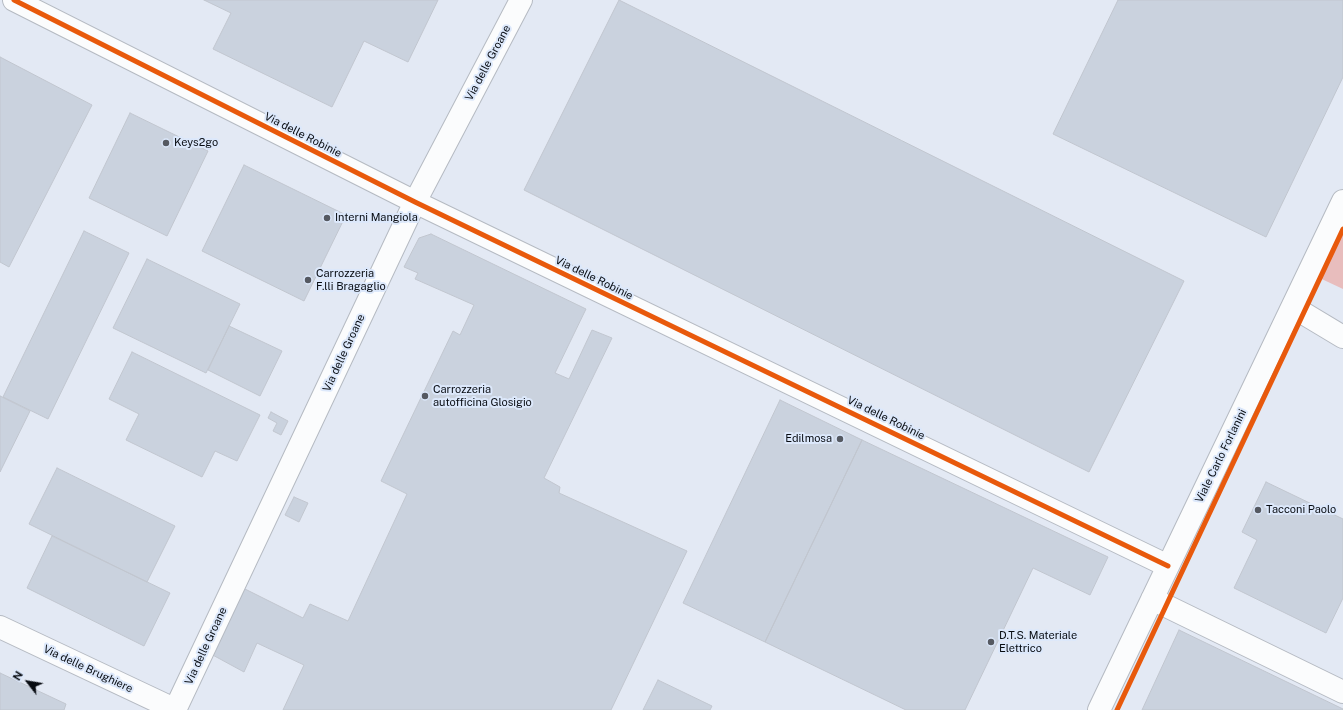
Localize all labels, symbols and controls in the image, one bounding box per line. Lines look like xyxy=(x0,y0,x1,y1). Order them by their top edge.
street label: Via delle Groane xyxy=(462,23,514,103)
street label: Via delle Robinie xyxy=(262,110,344,160)
place label: Keys2go xyxy=(174,136,218,150)
marker: Keys2go xyxy=(161,138,171,148)
place label: Interni Mangiola xyxy=(335,211,418,225)
marker: Interni Mangiola xyxy=(322,213,332,223)
street label: Via delle Robinie xyxy=(553,253,635,303)
place label: Carrozzeria F.lli Bragaglio xyxy=(316,267,386,293)
marker: Carrozzeria F.lli Bragaglio xyxy=(303,275,313,285)
street label: Via delle Groane xyxy=(320,312,368,394)
place label: Carrozzeria autofficina Glosigio xyxy=(433,383,532,409)
marker: Carrozzeria autofficina Glosigio xyxy=(420,391,430,401)
street label: Via delle Robinie xyxy=(845,393,927,443)
street label: Viale Carlo Forlanini xyxy=(1193,407,1249,505)
place label: Edilmosa xyxy=(785,432,832,446)
marker: Edilmosa xyxy=(835,434,845,444)
place label: Tacconi Paolo xyxy=(1266,503,1336,517)
marker: Tacconi Paolo xyxy=(1253,505,1263,515)
street label: Via delle Groane xyxy=(182,605,230,687)
place label: D.T.S. Materiale Elettrico xyxy=(999,629,1077,655)
marker: D.T.S. Materiale Elettrico xyxy=(986,637,996,647)
street label: Via delle Brughiere xyxy=(41,642,135,696)
north arrow xyxy=(8,662,48,702)
text: N xyxy=(10,669,25,683)

